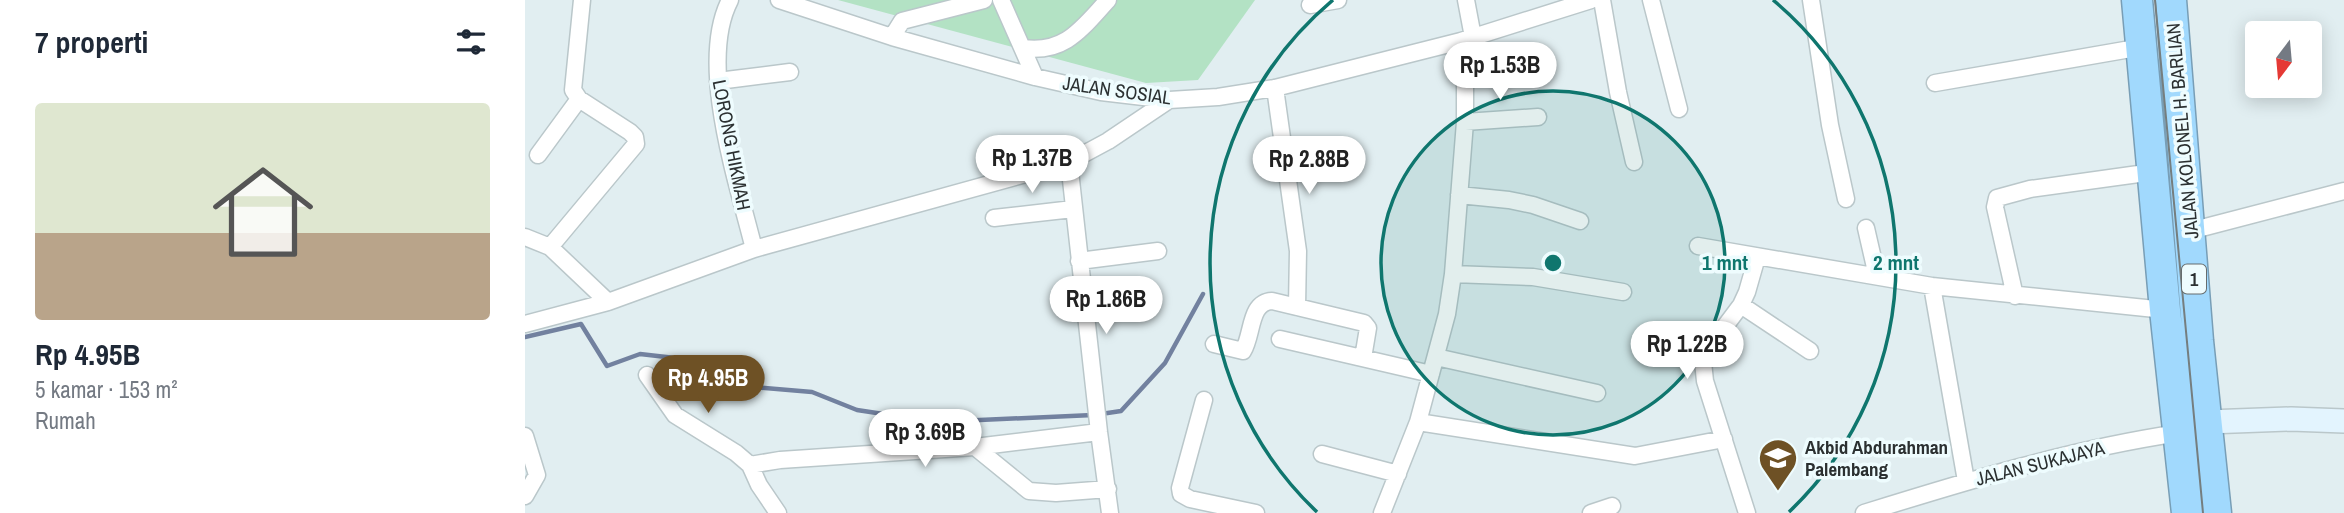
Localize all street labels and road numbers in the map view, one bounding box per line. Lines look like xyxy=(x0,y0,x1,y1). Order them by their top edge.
street label: JALAN KOLONEL H. BARLIAN xyxy=(2160,22,2204,240)
street label: JALAN SOSIAL xyxy=(1061,70,1173,111)
street label: LORONG HIKMAH xyxy=(707,78,757,212)
road number: 1 xyxy=(2182,264,2206,293)
street label: JALAN SUKAJAYA xyxy=(1973,434,2108,492)

